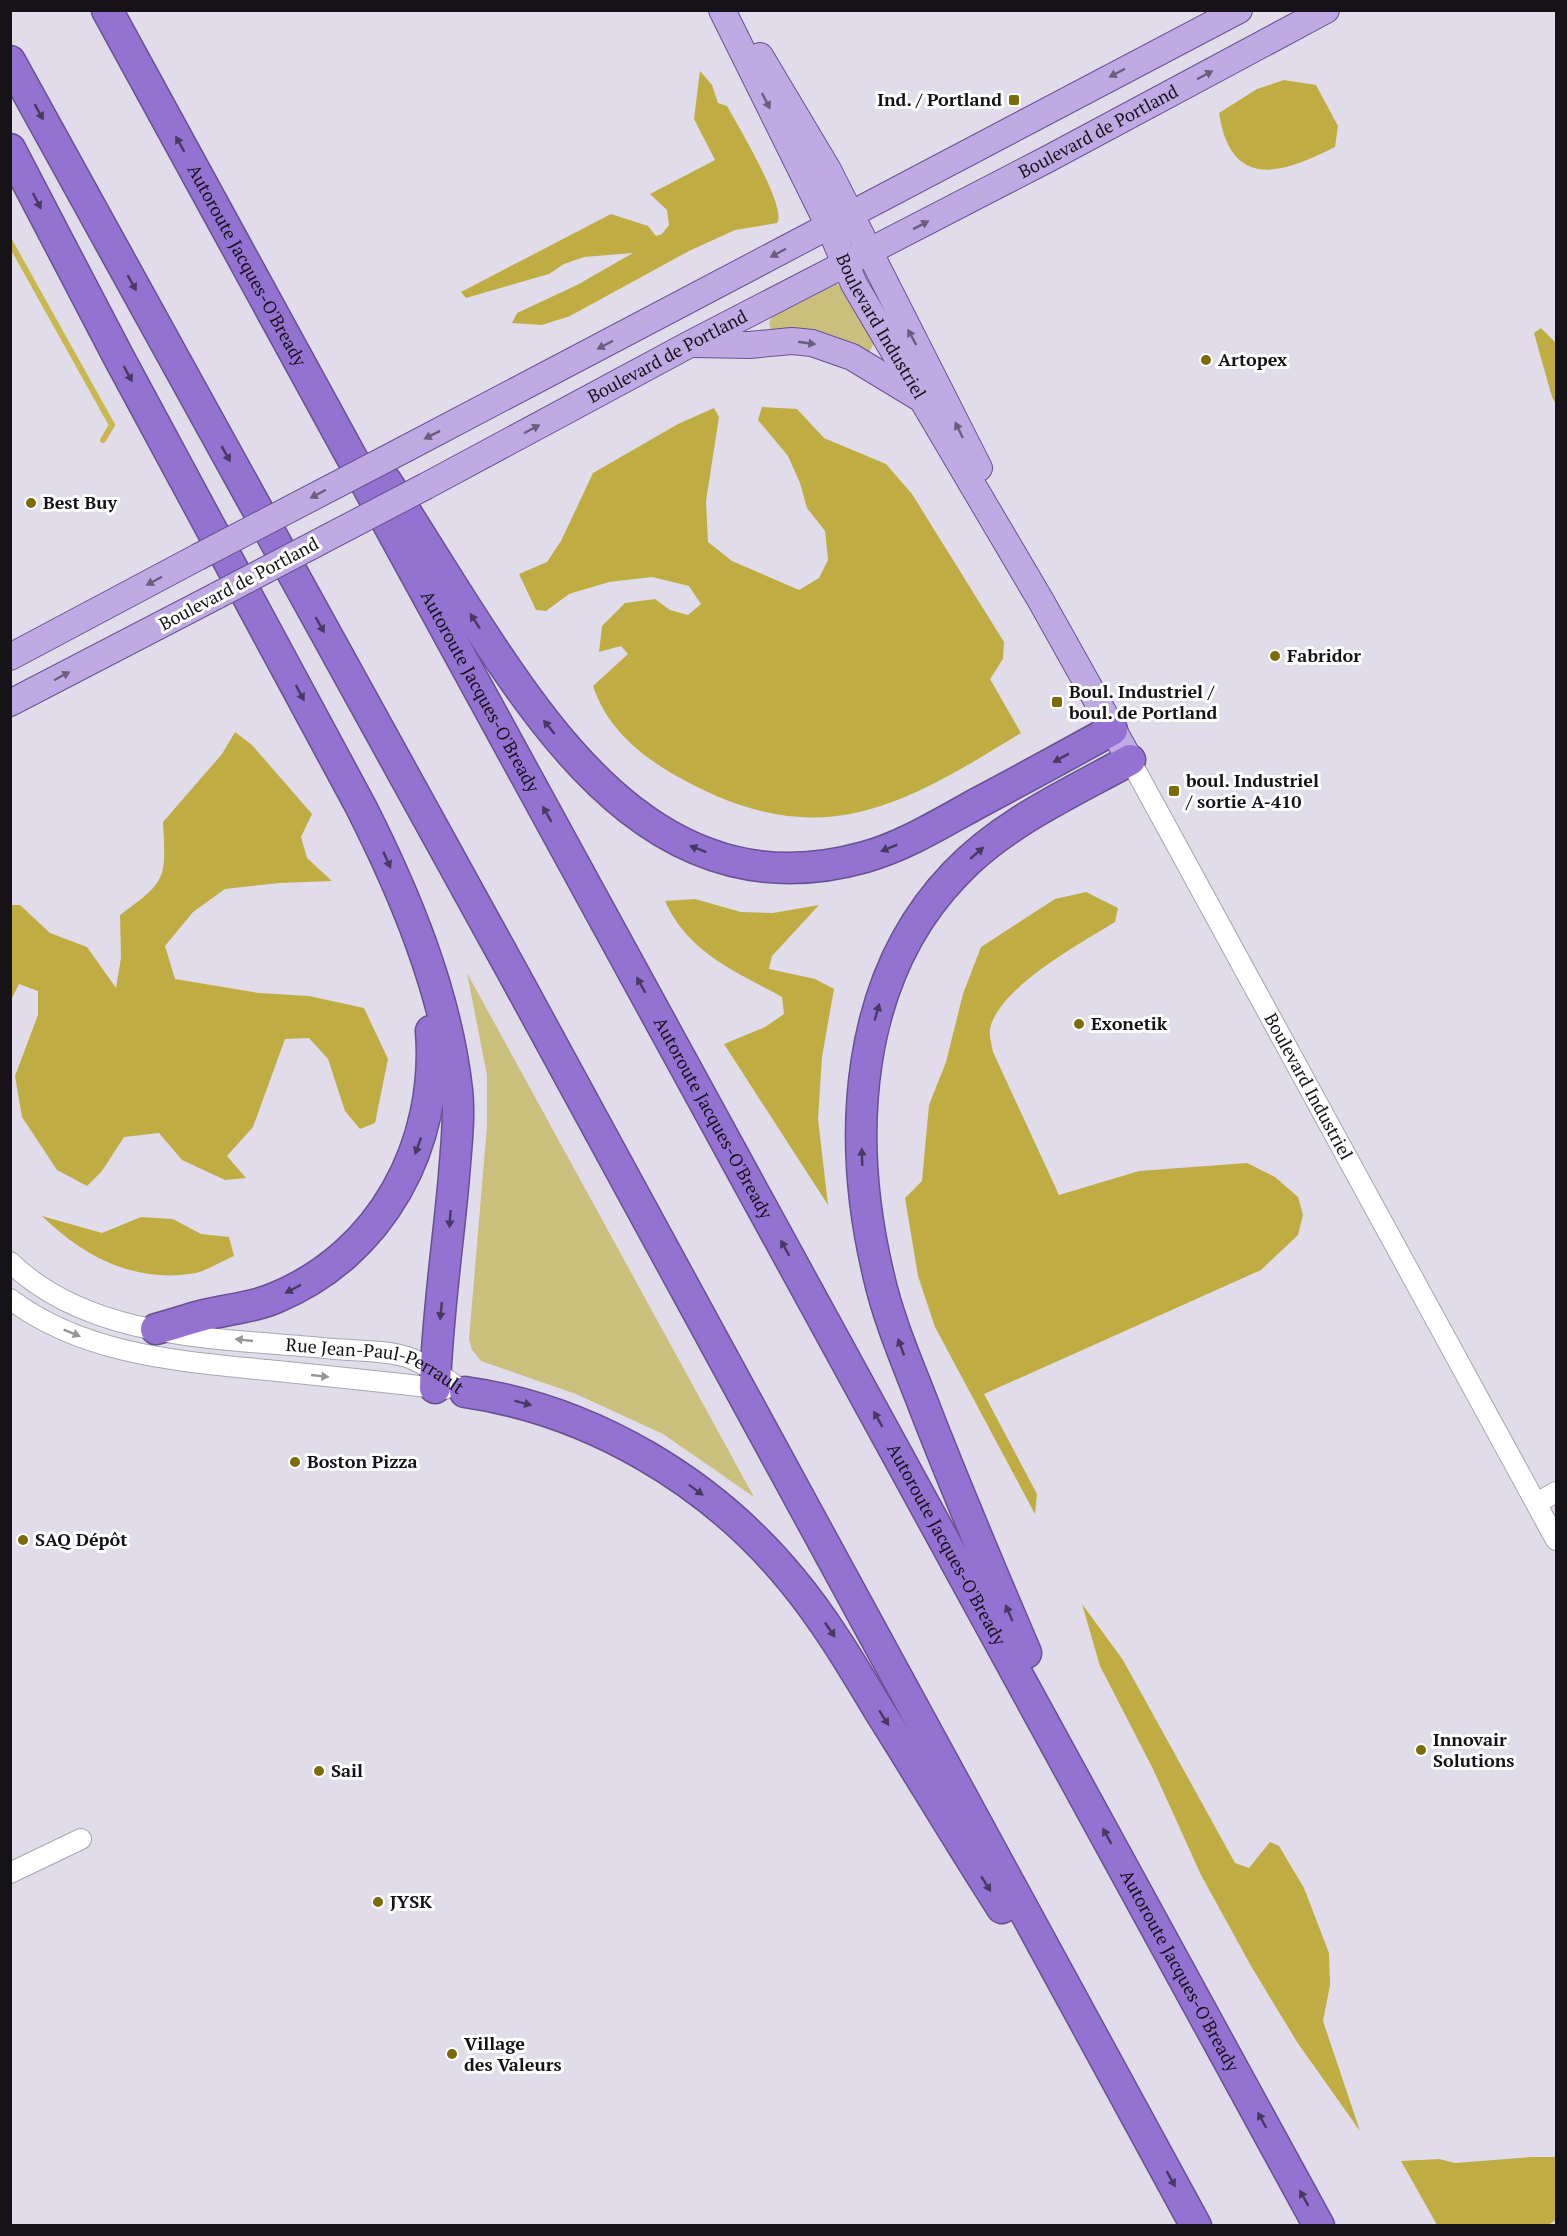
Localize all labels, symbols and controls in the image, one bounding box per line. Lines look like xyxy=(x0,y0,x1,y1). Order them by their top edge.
one-way arrow xyxy=(1108,68,1125,78)
one-way arrow xyxy=(1196,70,1213,80)
street label: Boulevard de Portland xyxy=(1014,79,1182,183)
place label: Ind. / Portland xyxy=(877,87,1002,111)
one-way arrow xyxy=(761,92,770,109)
marker: Ind. / Portland xyxy=(1007,93,1021,107)
one-way arrow xyxy=(34,104,44,121)
one-way arrow xyxy=(175,135,185,152)
street label: Autoroute Jacques-O'Bready xyxy=(183,160,313,371)
one-way arrow xyxy=(32,192,42,209)
one-way arrow xyxy=(912,220,929,230)
one-way arrow xyxy=(769,248,786,258)
street label: Boulevard Industriel xyxy=(831,249,932,403)
one-way arrow xyxy=(127,275,137,292)
street label: Boulevard de Portland xyxy=(583,304,751,408)
one-way arrow xyxy=(907,329,917,346)
one-way arrow xyxy=(798,338,817,347)
one-way arrow xyxy=(597,340,614,350)
place label: Artopex xyxy=(1218,347,1287,371)
marker: Artopex xyxy=(1199,353,1213,367)
one-way arrow xyxy=(123,365,132,382)
one-way arrow xyxy=(955,421,964,438)
one-way arrow xyxy=(524,424,541,434)
one-way arrow xyxy=(424,430,441,440)
one-way arrow xyxy=(221,446,231,463)
one-way arrow xyxy=(309,489,326,499)
place label: Best Buy xyxy=(43,490,117,514)
marker: Best Buy xyxy=(24,496,38,510)
street label: Boulevard de Portland xyxy=(155,531,322,635)
one-way arrow xyxy=(145,576,162,586)
street label: Autoroute Jacques-O'Bready xyxy=(416,586,546,797)
one-way arrow xyxy=(470,613,481,629)
one-way arrow xyxy=(315,617,325,634)
place label: Fabridor xyxy=(1287,643,1361,667)
marker: Fabridor xyxy=(1268,649,1282,663)
one-way arrow xyxy=(54,671,71,681)
place label: Boul. Industriel / boul. de Portland xyxy=(1068,679,1218,724)
one-way arrow xyxy=(295,685,305,702)
marker: Boul. Industriel / boul. de Portland xyxy=(1050,695,1064,709)
one-way arrow xyxy=(544,720,556,735)
one-way arrow xyxy=(1052,753,1069,763)
place label: boul. Industriel / sortie A-410 xyxy=(1185,768,1319,813)
marker: boul. Industriel / sortie A-410 xyxy=(1167,784,1181,798)
one-way arrow xyxy=(542,805,552,822)
one-way arrow xyxy=(879,843,897,853)
one-way arrow xyxy=(689,844,707,853)
one-way arrow xyxy=(969,847,984,860)
one-way arrow xyxy=(382,851,392,869)
one-way arrow xyxy=(636,976,646,993)
one-way arrow xyxy=(873,1003,882,1021)
street label: Boulevard Industriel xyxy=(1259,1008,1359,1164)
place label: Exonetik xyxy=(1091,1011,1168,1035)
street label: Autoroute Jacques-O'Bready xyxy=(649,1012,779,1224)
marker: Exonetik xyxy=(1072,1017,1086,1031)
one-way arrow xyxy=(413,1137,423,1155)
one-way arrow xyxy=(857,1148,867,1167)
one-way arrow xyxy=(445,1209,455,1228)
one-way arrow xyxy=(780,1240,790,1257)
one-way arrow xyxy=(284,1284,301,1294)
one-way arrow xyxy=(436,1302,446,1321)
one-way arrow xyxy=(63,1329,81,1338)
street label: Rue Jean-Paul-Perrault xyxy=(285,1332,469,1399)
one-way arrow xyxy=(235,1335,254,1345)
one-way arrow xyxy=(896,1338,906,1356)
one-way arrow xyxy=(311,1371,330,1381)
one-way arrow xyxy=(514,1399,532,1408)
one-way arrow xyxy=(873,1411,883,1428)
street label: Autoroute Jacques-O'Bready xyxy=(882,1439,1013,1650)
place label: Boston Pizza xyxy=(307,1449,418,1473)
marker: Boston Pizza xyxy=(288,1455,302,1469)
one-way arrow xyxy=(688,1484,703,1496)
place label: SAQ Dépôt xyxy=(35,1527,127,1551)
marker: SAQ Dépôt xyxy=(16,1533,30,1547)
one-way arrow xyxy=(1004,1603,1014,1621)
one-way arrow xyxy=(824,1622,835,1639)
one-way arrow xyxy=(878,1709,889,1726)
place label: Innovair Solutions xyxy=(1433,1727,1515,1772)
marker: Innovair Solutions xyxy=(1414,1743,1428,1757)
place label: Sail xyxy=(331,1758,363,1782)
marker: Sail xyxy=(312,1764,326,1778)
one-way arrow xyxy=(1102,1827,1112,1844)
street label: Autoroute Jacques-O'Bready xyxy=(1115,1865,1246,2076)
one-way arrow xyxy=(981,1875,992,1892)
place label: JYSK xyxy=(390,1889,432,1913)
marker: JYSK xyxy=(371,1895,385,1909)
place label: Village des Valeurs xyxy=(464,2031,562,2076)
marker: Village des Valeurs xyxy=(445,2047,459,2061)
one-way arrow xyxy=(1257,2112,1267,2129)
one-way arrow xyxy=(1166,2171,1176,2188)
one-way arrow xyxy=(1299,2189,1309,2206)

